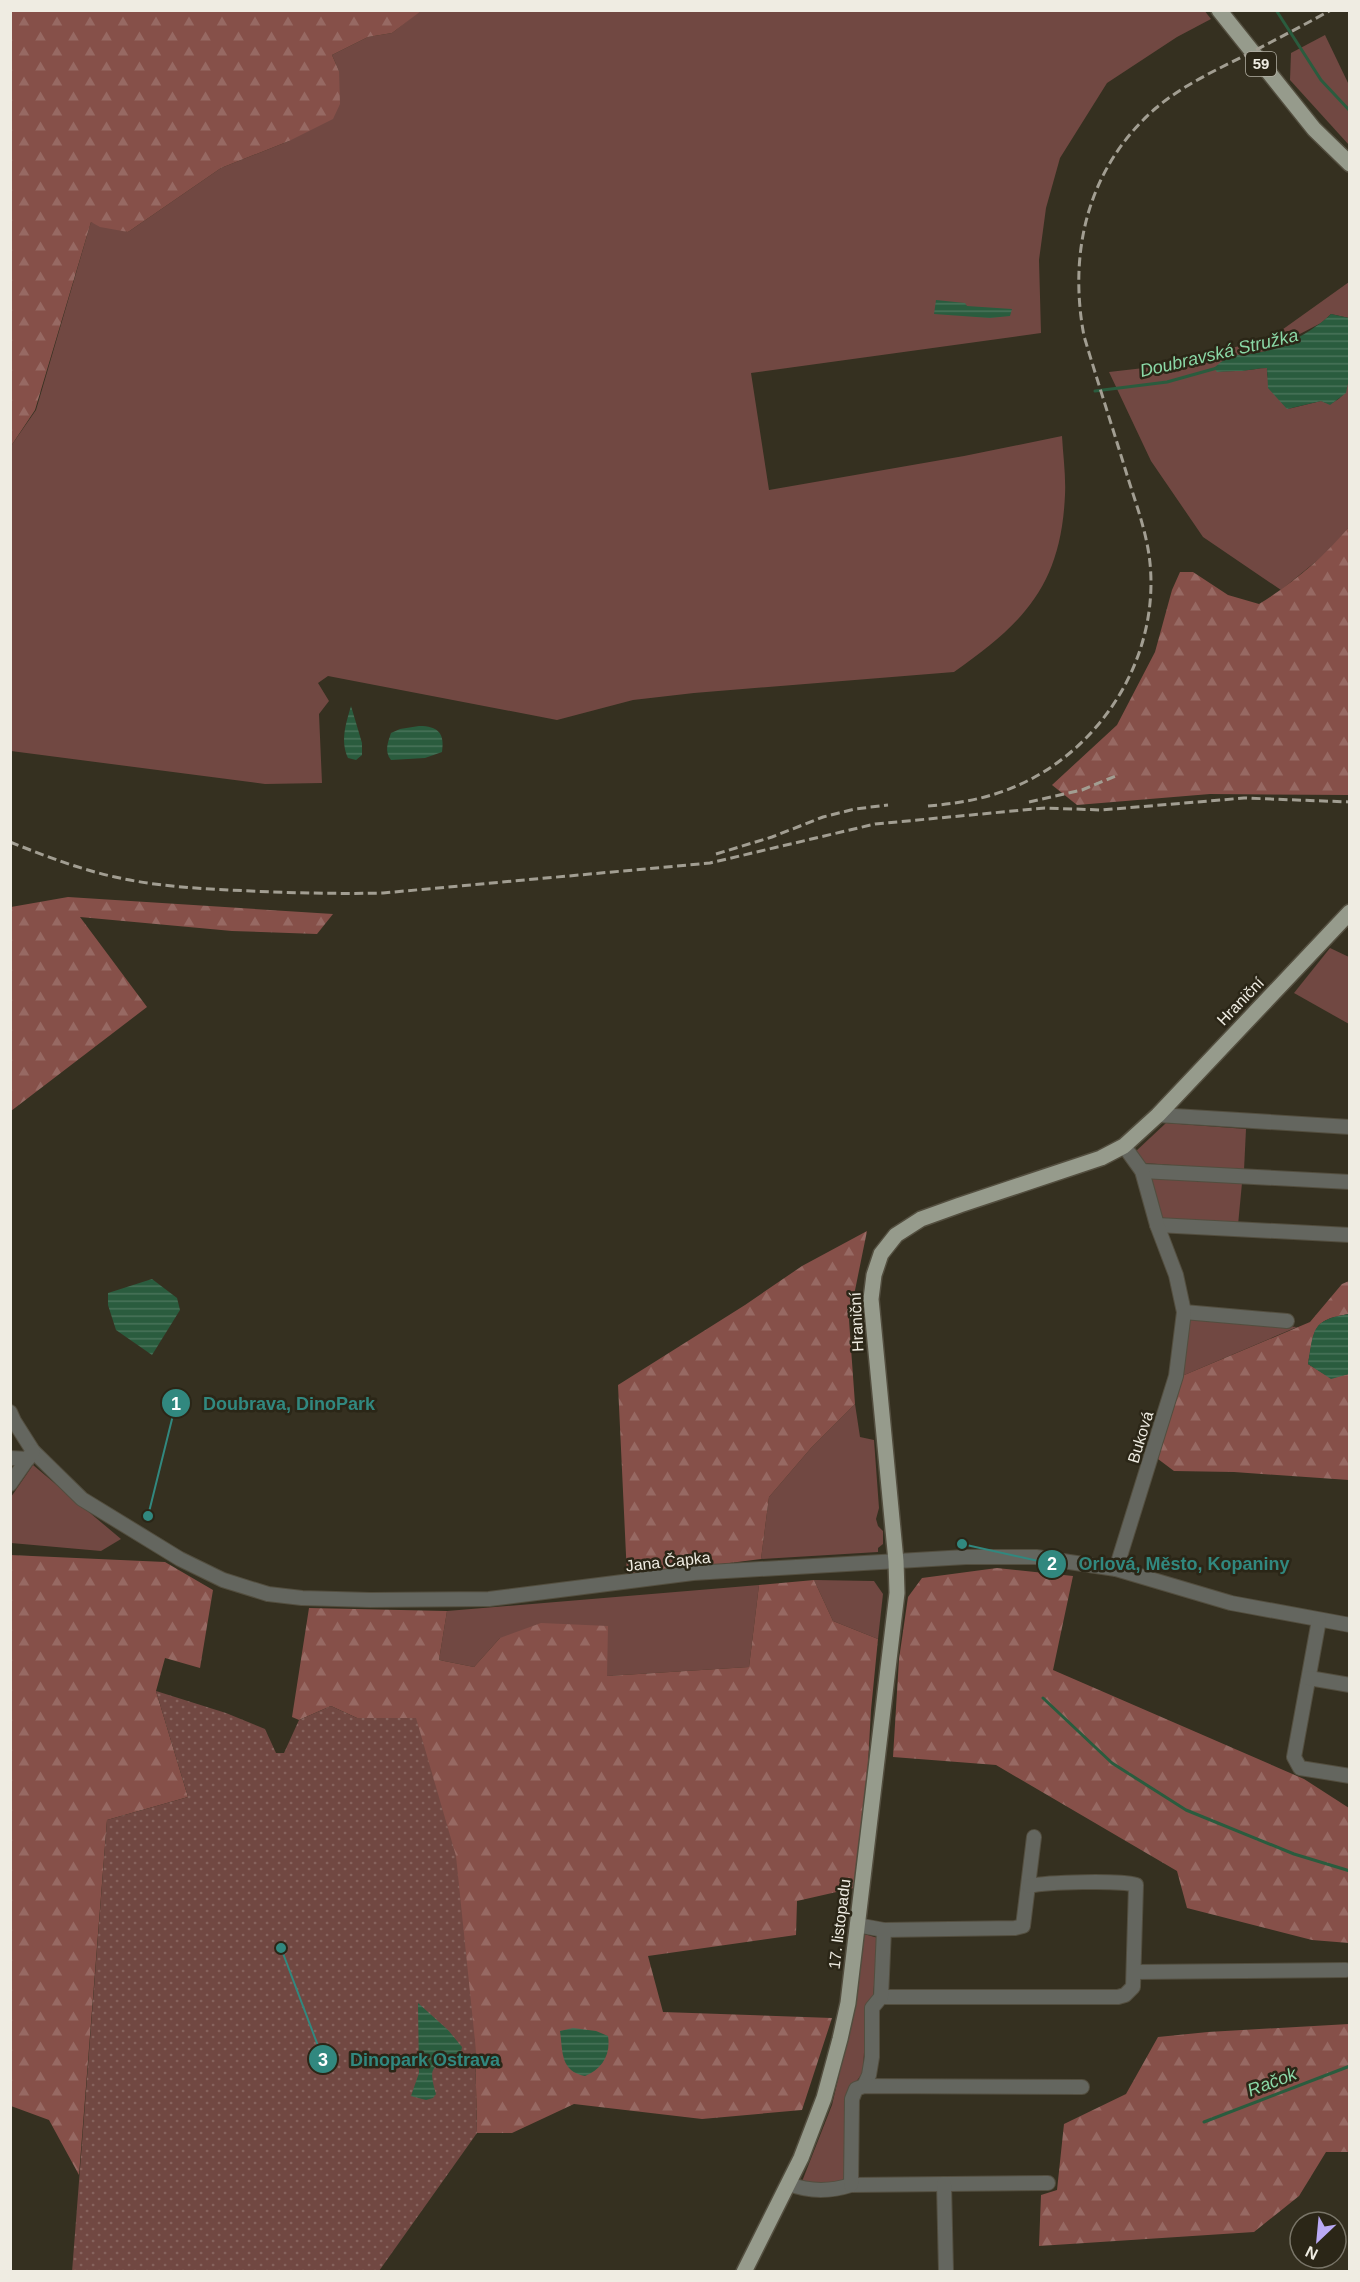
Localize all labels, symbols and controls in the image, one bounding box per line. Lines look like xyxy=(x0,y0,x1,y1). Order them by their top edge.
road number: 59 xyxy=(1246,52,1276,76)
water label: Doubravská Stružka xyxy=(1138,325,1300,381)
street label: Hraniční xyxy=(1214,974,1268,1029)
street label: Hraniční xyxy=(846,1291,867,1352)
callout: Doubrava, DinoPark xyxy=(161,1385,387,1421)
text: 1 xyxy=(171,1394,181,1414)
text: Doubrava, DinoPark xyxy=(203,1394,376,1414)
street label: Buková xyxy=(1125,1409,1156,1465)
callout: Orlová, Město, Kopaniny xyxy=(1037,1546,1302,1582)
street label: Jana Čapka xyxy=(625,1548,712,1574)
text: 2 xyxy=(1047,1554,1057,1574)
text: Orlová, Město, Kopaniny xyxy=(1078,1554,1290,1574)
street label: 17. listopadu xyxy=(826,1878,853,1970)
callout: Dinopark Ostrava xyxy=(308,2041,512,2077)
text: 3 xyxy=(318,2050,328,2070)
text: Dinopark Ostrava xyxy=(350,2050,501,2070)
water label: Račok xyxy=(1245,2063,1300,2100)
north arrow xyxy=(1288,2210,1348,2270)
text: N xyxy=(1303,2243,1321,2263)

